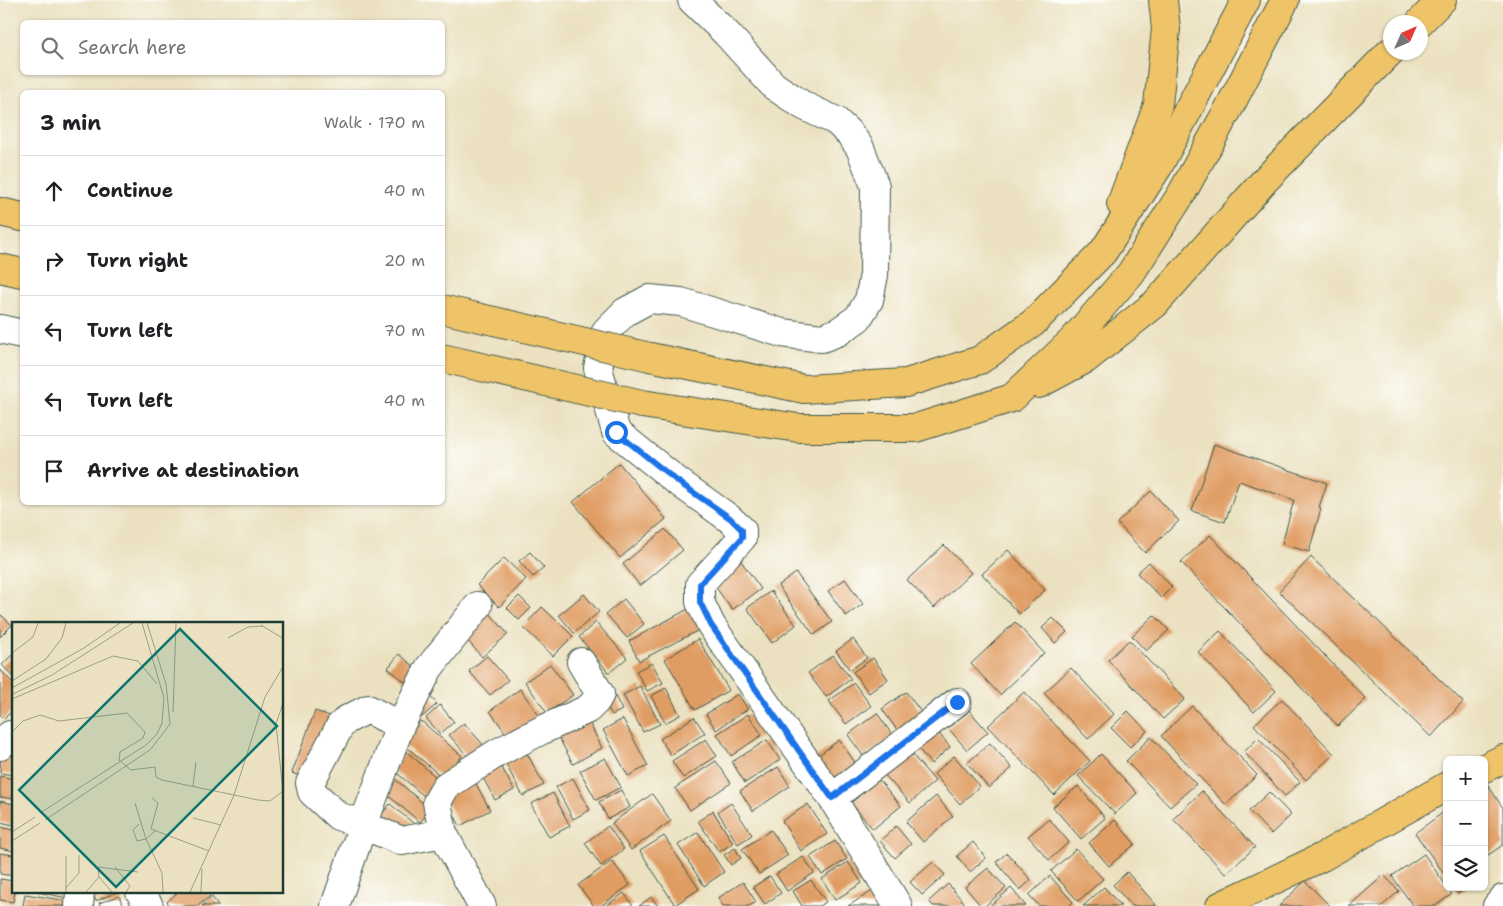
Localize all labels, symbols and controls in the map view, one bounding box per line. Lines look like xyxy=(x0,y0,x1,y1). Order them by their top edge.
north arrow xyxy=(1383,15,1428,60)
search box xyxy=(20,20,445,75)
icon: search xyxy=(38,34,66,62)
text: Search here xyxy=(78,35,187,60)
text: 3 min xyxy=(40,109,101,137)
text: Walk · 170 m xyxy=(324,112,425,133)
icon: ahead xyxy=(40,177,68,205)
text: Continue xyxy=(87,178,173,203)
text: 40 m xyxy=(383,180,425,201)
icon: right xyxy=(40,247,68,275)
text: Turn right xyxy=(87,248,188,273)
text: 20 m xyxy=(384,250,425,271)
icon: left xyxy=(40,317,68,345)
text: Turn left xyxy=(87,318,173,343)
text: 70 m xyxy=(384,320,425,341)
icon: left xyxy=(40,387,68,415)
text: Turn left xyxy=(87,388,173,413)
text: 40 m xyxy=(383,390,425,411)
route start xyxy=(605,421,628,444)
icon: arrive xyxy=(40,457,68,485)
text: Arrive at destination xyxy=(87,458,299,483)
inset map xyxy=(12,622,284,894)
route end xyxy=(946,691,969,714)
map controls xyxy=(1443,756,1488,891)
button: + xyxy=(1443,756,1488,801)
button: − xyxy=(1443,801,1488,846)
button: layers xyxy=(1443,846,1488,891)

